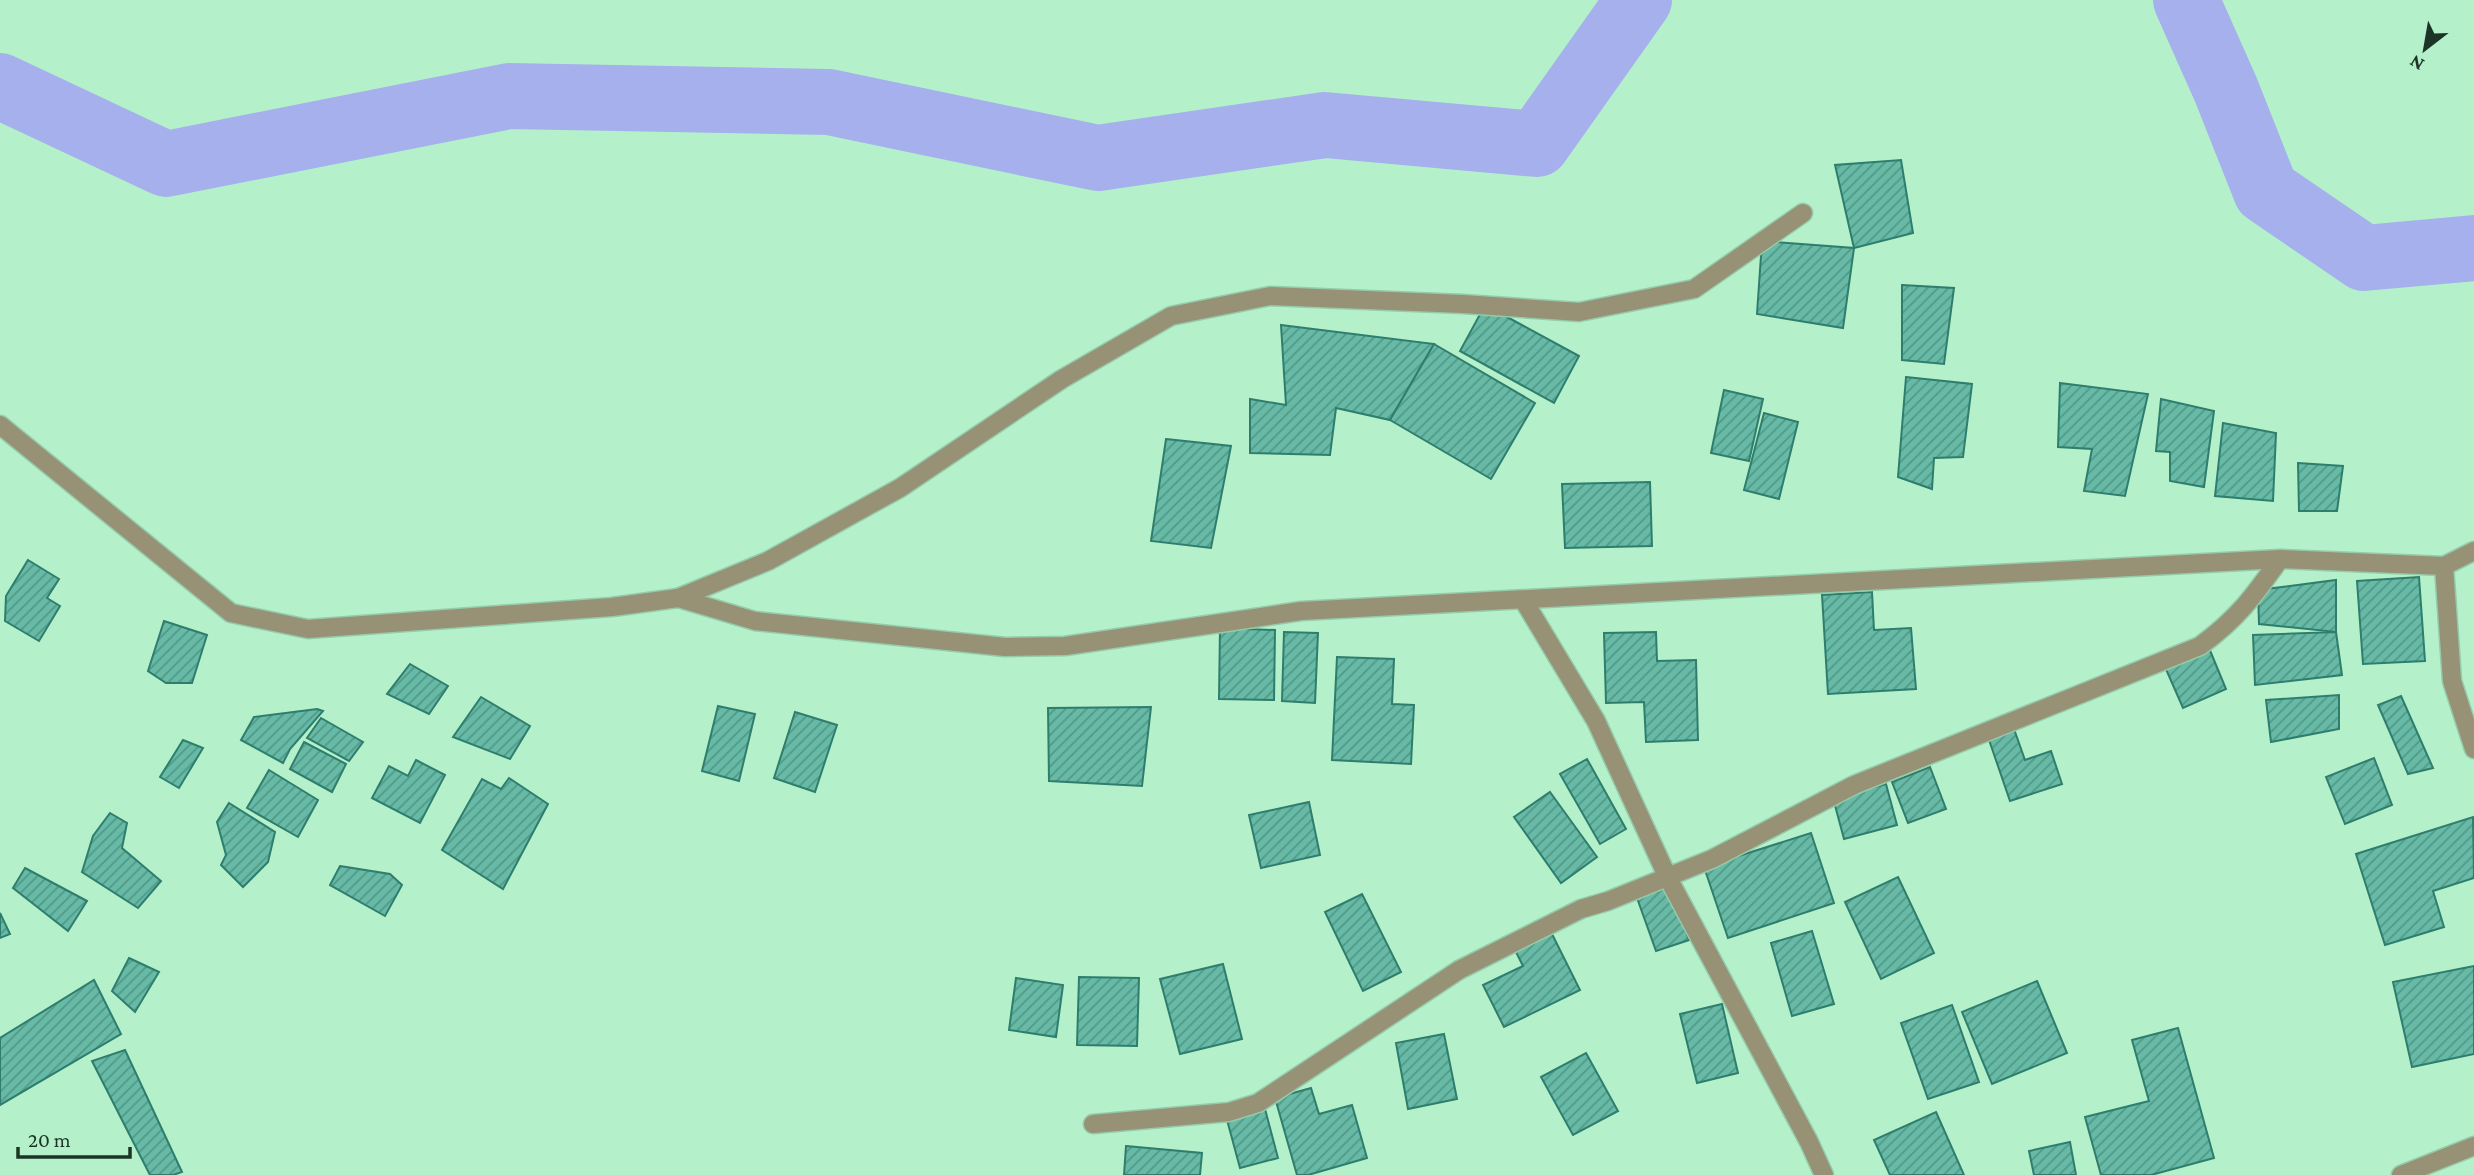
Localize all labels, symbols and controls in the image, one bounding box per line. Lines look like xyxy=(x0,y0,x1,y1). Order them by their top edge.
north arrow xyxy=(2390,14,2460,84)
text: N xyxy=(2406,51,2427,75)
scale bar xyxy=(18,1116,130,1160)
text: 20 m xyxy=(28,1128,71,1152)

